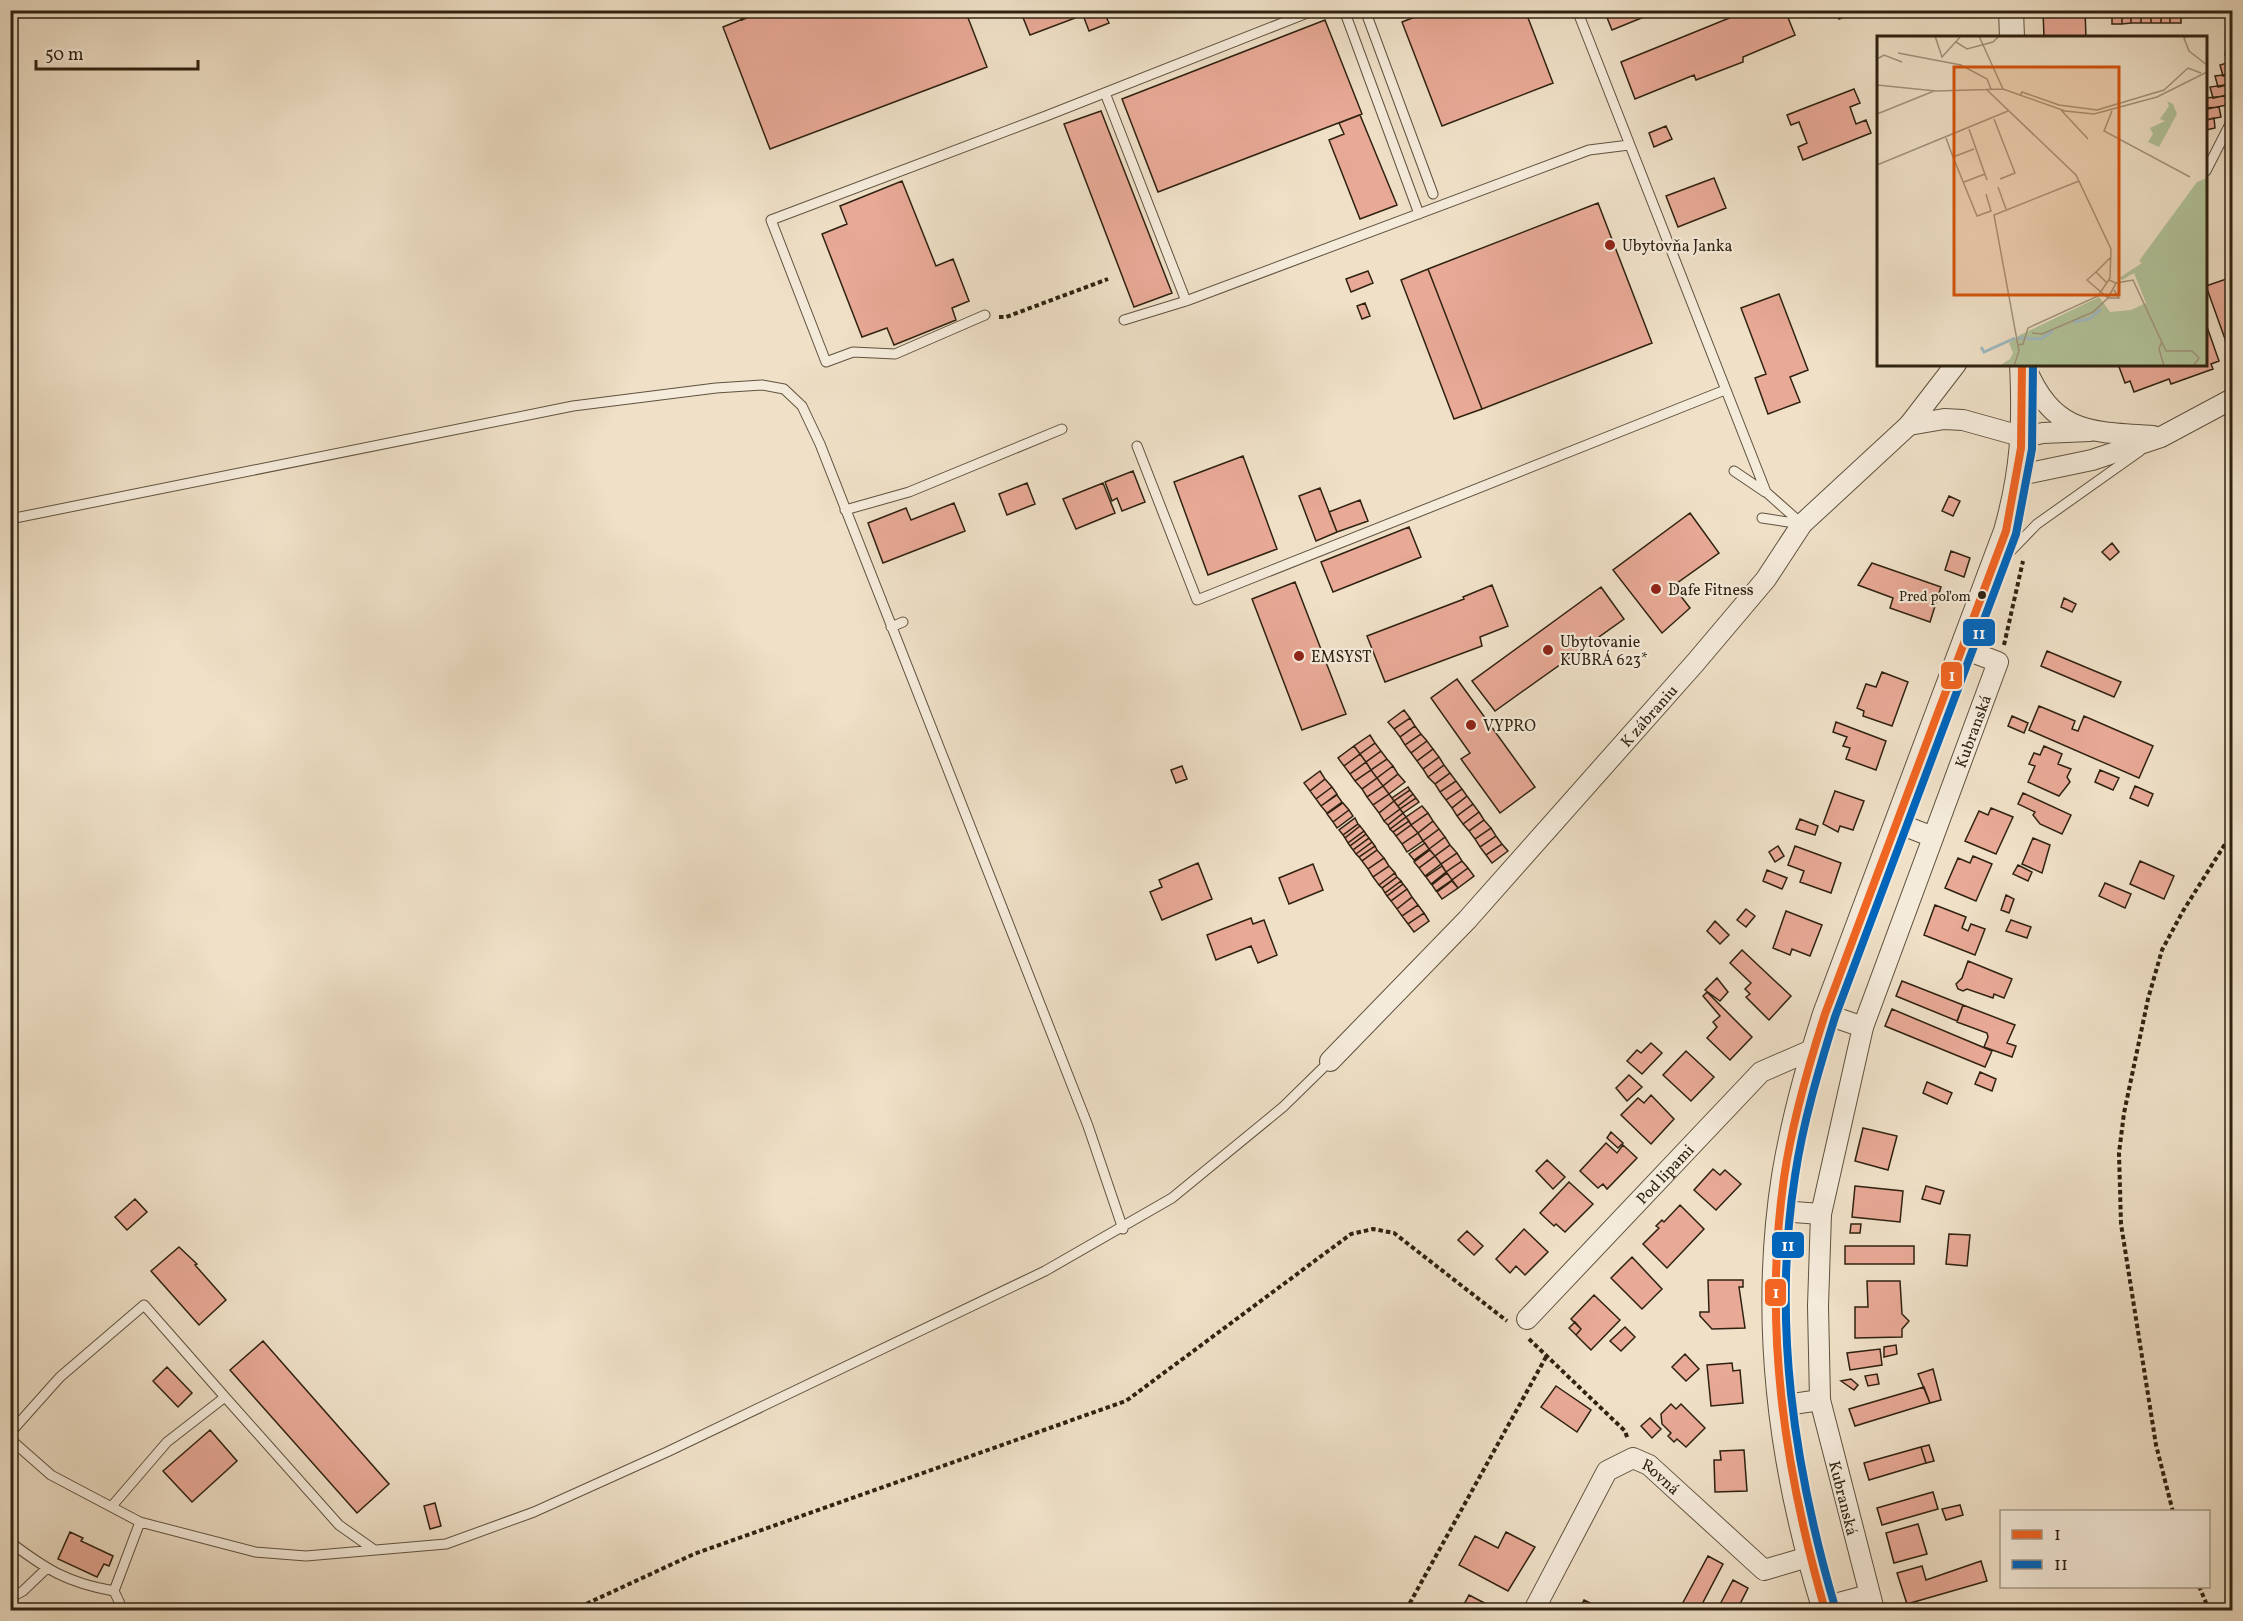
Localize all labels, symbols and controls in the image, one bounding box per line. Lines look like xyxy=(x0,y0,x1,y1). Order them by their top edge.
scale bar xyxy=(36,33,198,71)
inset map xyxy=(1877,36,2207,366)
text: 50 m xyxy=(45,43,84,68)
place label: Ubytovňa Janka xyxy=(1622,236,1733,258)
marker: Ubytovňa Janka xyxy=(1603,238,1617,252)
place label: Dafe Fitness xyxy=(1668,580,1754,602)
marker: Dafe Fitness xyxy=(1649,582,1663,596)
place label: Pred poľom xyxy=(1899,588,1971,607)
marker: Pred poľom xyxy=(1976,589,1988,601)
line badge: 11 xyxy=(1962,618,1996,647)
text: 11 xyxy=(1973,624,1985,646)
place label: Ubytovanie KUBRÁ 623* xyxy=(1560,632,1648,672)
marker: Ubytovanie KUBRÁ 623* xyxy=(1541,643,1555,657)
place label: EMSYST xyxy=(1311,647,1371,669)
marker: EMSYST xyxy=(1292,649,1306,663)
line badge: 1 xyxy=(1940,661,1963,690)
text: 1 xyxy=(1949,666,1955,688)
street label: K zábraniu xyxy=(1616,681,1684,753)
street label: Kubranská xyxy=(1951,692,1998,772)
place label: VYPRO xyxy=(1483,716,1536,738)
marker: VYPRO xyxy=(1464,718,1478,732)
street label: Pod lipami xyxy=(1632,1140,1700,1210)
line badge: 11 xyxy=(1771,1231,1805,1259)
text: 11 xyxy=(1782,1236,1794,1258)
line badge: 1 xyxy=(1764,1278,1787,1307)
text: 1 xyxy=(1773,1283,1779,1305)
street label: Rovná xyxy=(1638,1454,1684,1501)
street label: Kubranská xyxy=(1822,1459,1862,1538)
legend xyxy=(2000,1510,2210,1588)
text: 1 xyxy=(2054,1523,2061,1548)
text: 11 xyxy=(2054,1553,2068,1578)

